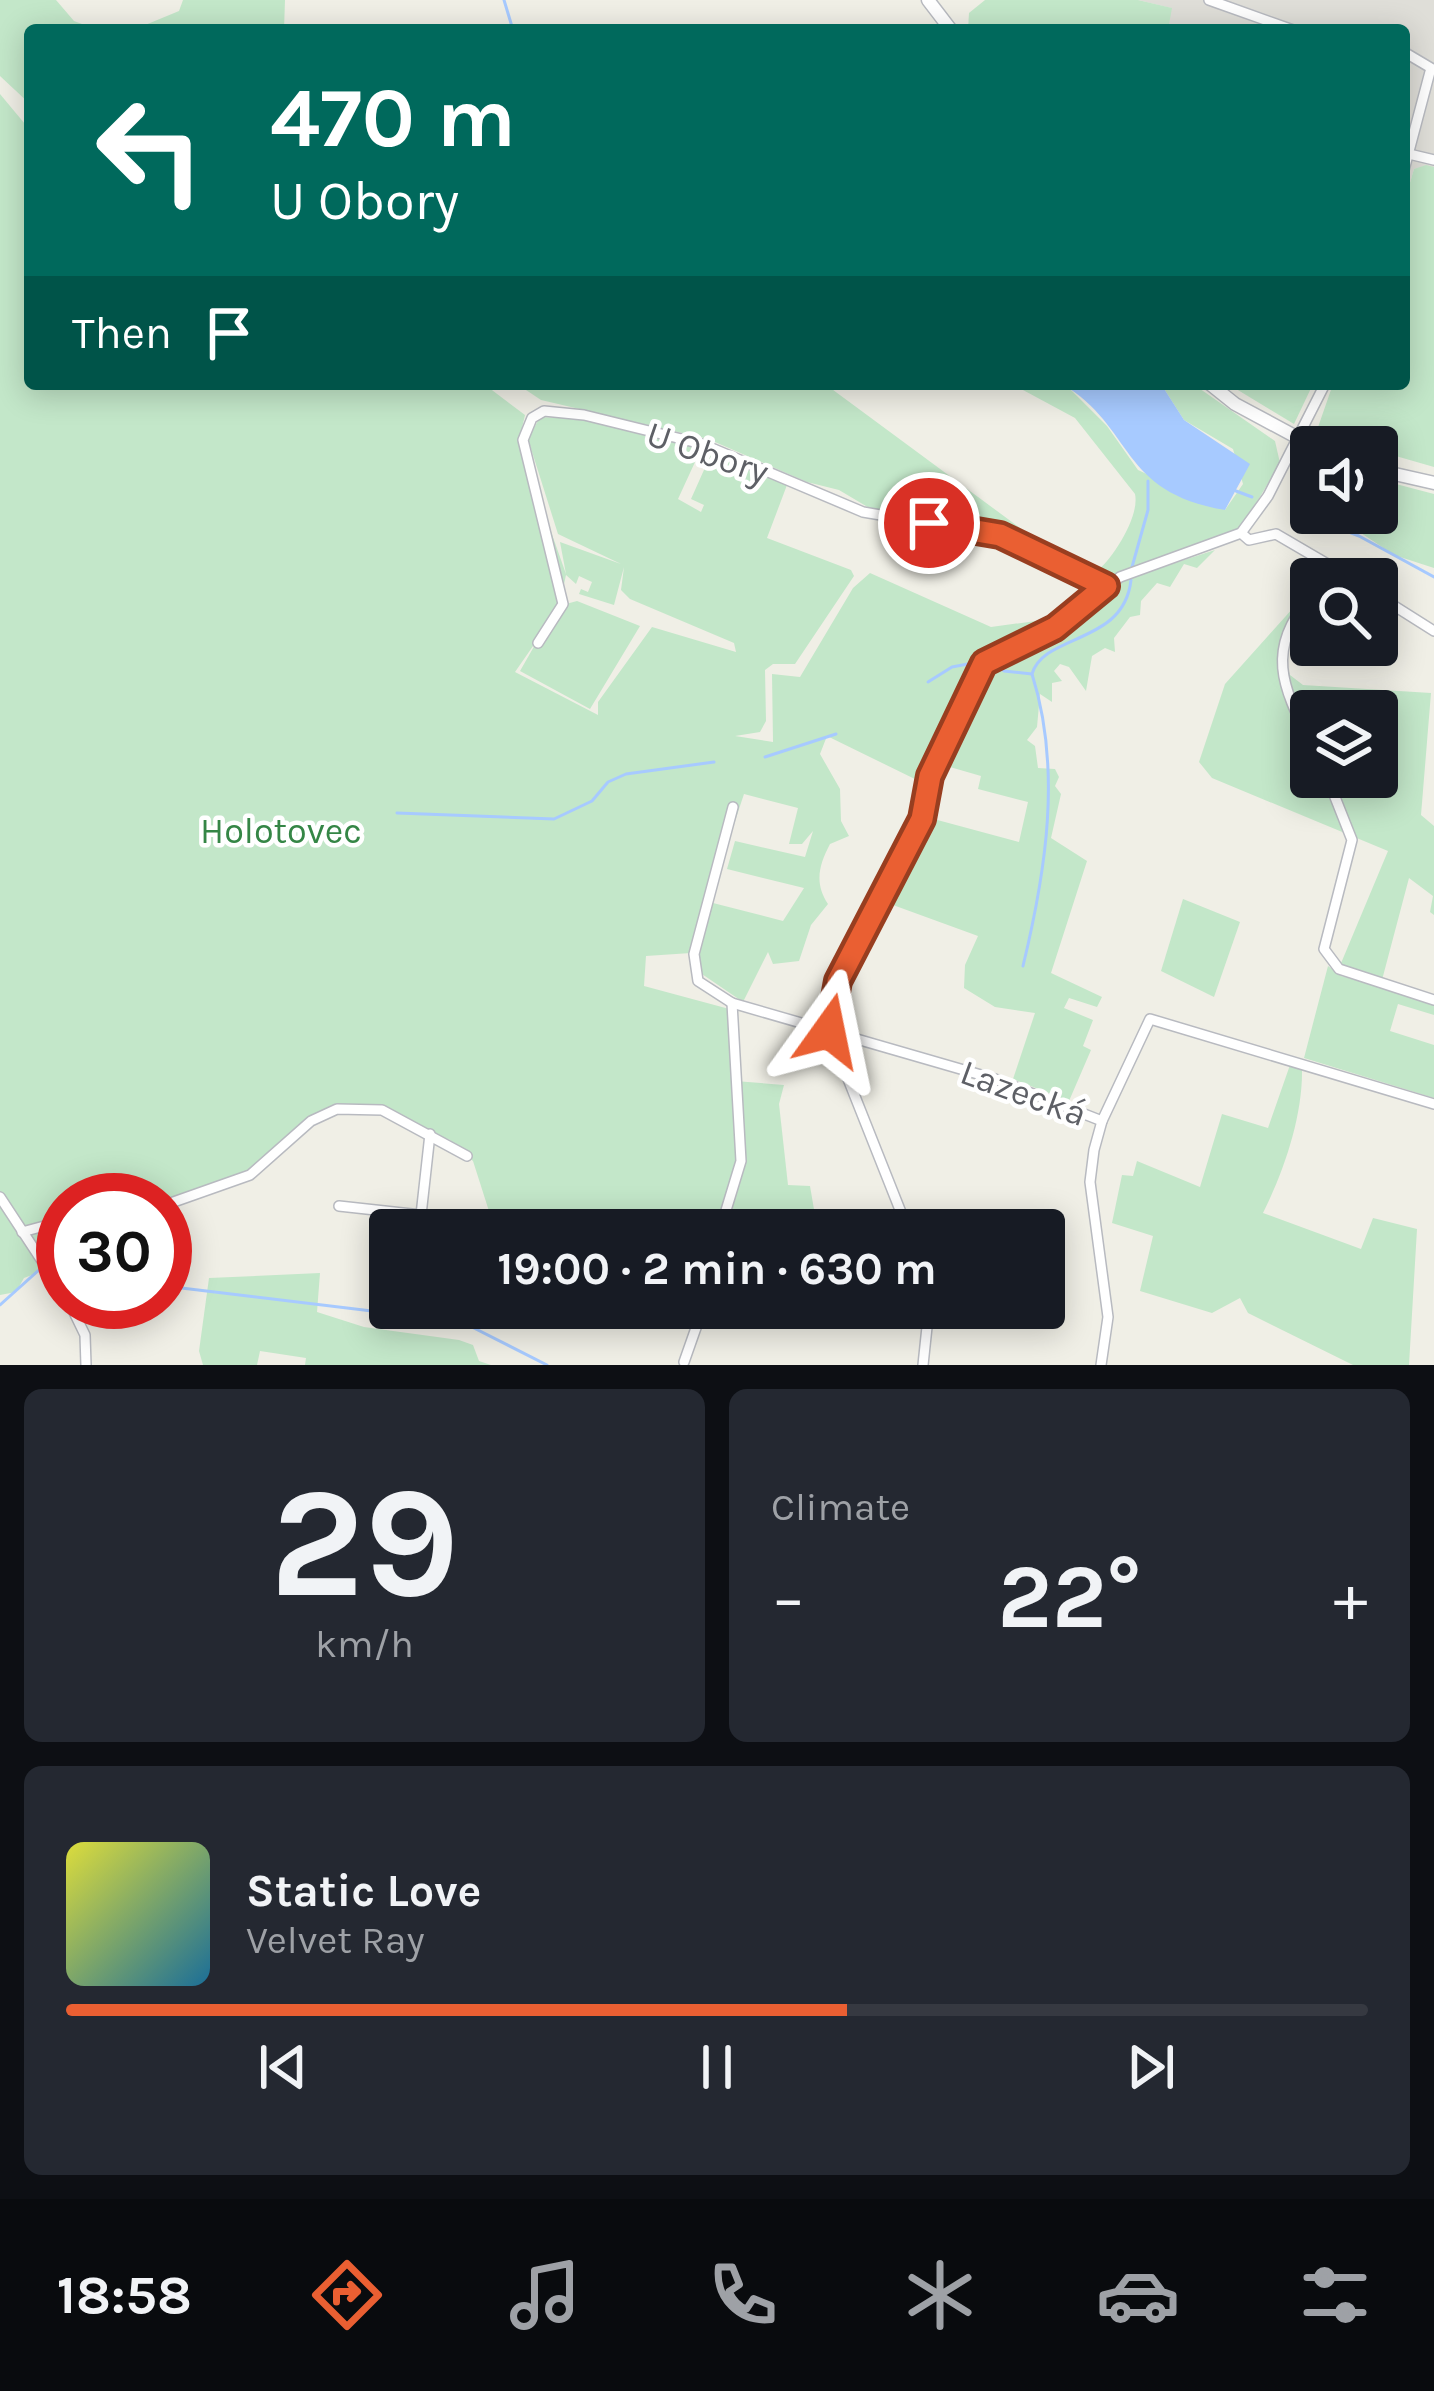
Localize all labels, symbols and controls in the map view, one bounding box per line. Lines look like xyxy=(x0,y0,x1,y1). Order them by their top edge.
text: 470 m xyxy=(270,69,516,167)
icon: left xyxy=(72,72,228,228)
text: U Obory xyxy=(270,169,459,233)
icon: arrive xyxy=(196,300,262,366)
text: Then xyxy=(72,307,172,359)
street label: U Obory xyxy=(641,413,774,493)
map controls xyxy=(1290,426,1398,798)
button: sound xyxy=(1290,426,1398,534)
pin xyxy=(878,472,980,574)
icon: arrive xyxy=(896,490,962,556)
button: search xyxy=(1290,558,1398,666)
button: layers xyxy=(1290,690,1398,798)
park label: Holotovec xyxy=(200,810,362,852)
position arrow xyxy=(766,968,892,1094)
street label: Lazecká xyxy=(955,1051,1092,1135)
speed limit sign: 30 xyxy=(36,1173,192,1329)
text: 19:00 · 2 min · 630 m xyxy=(497,1243,937,1295)
text: 29 xyxy=(270,1452,459,1634)
text: Climate xyxy=(771,1484,910,1530)
text: 22° xyxy=(998,1544,1141,1650)
text: − xyxy=(771,1559,806,1637)
text: + xyxy=(1333,1559,1368,1637)
text: km/h xyxy=(315,1621,414,1667)
text: Static Love xyxy=(246,1865,481,1917)
text: Velvet Ray xyxy=(246,1917,425,1963)
icon: previous xyxy=(250,2034,316,2100)
icon: pause xyxy=(684,2034,750,2100)
icon: next xyxy=(1118,2034,1184,2100)
icon: directions xyxy=(305,2253,389,2337)
icon: music xyxy=(503,2253,587,2337)
icon: phone xyxy=(701,2253,785,2337)
icon: climate xyxy=(898,2253,982,2337)
icon: car xyxy=(1096,2253,1180,2337)
icon: filters xyxy=(1293,2253,1377,2337)
text: 18:58 xyxy=(57,2263,192,2327)

